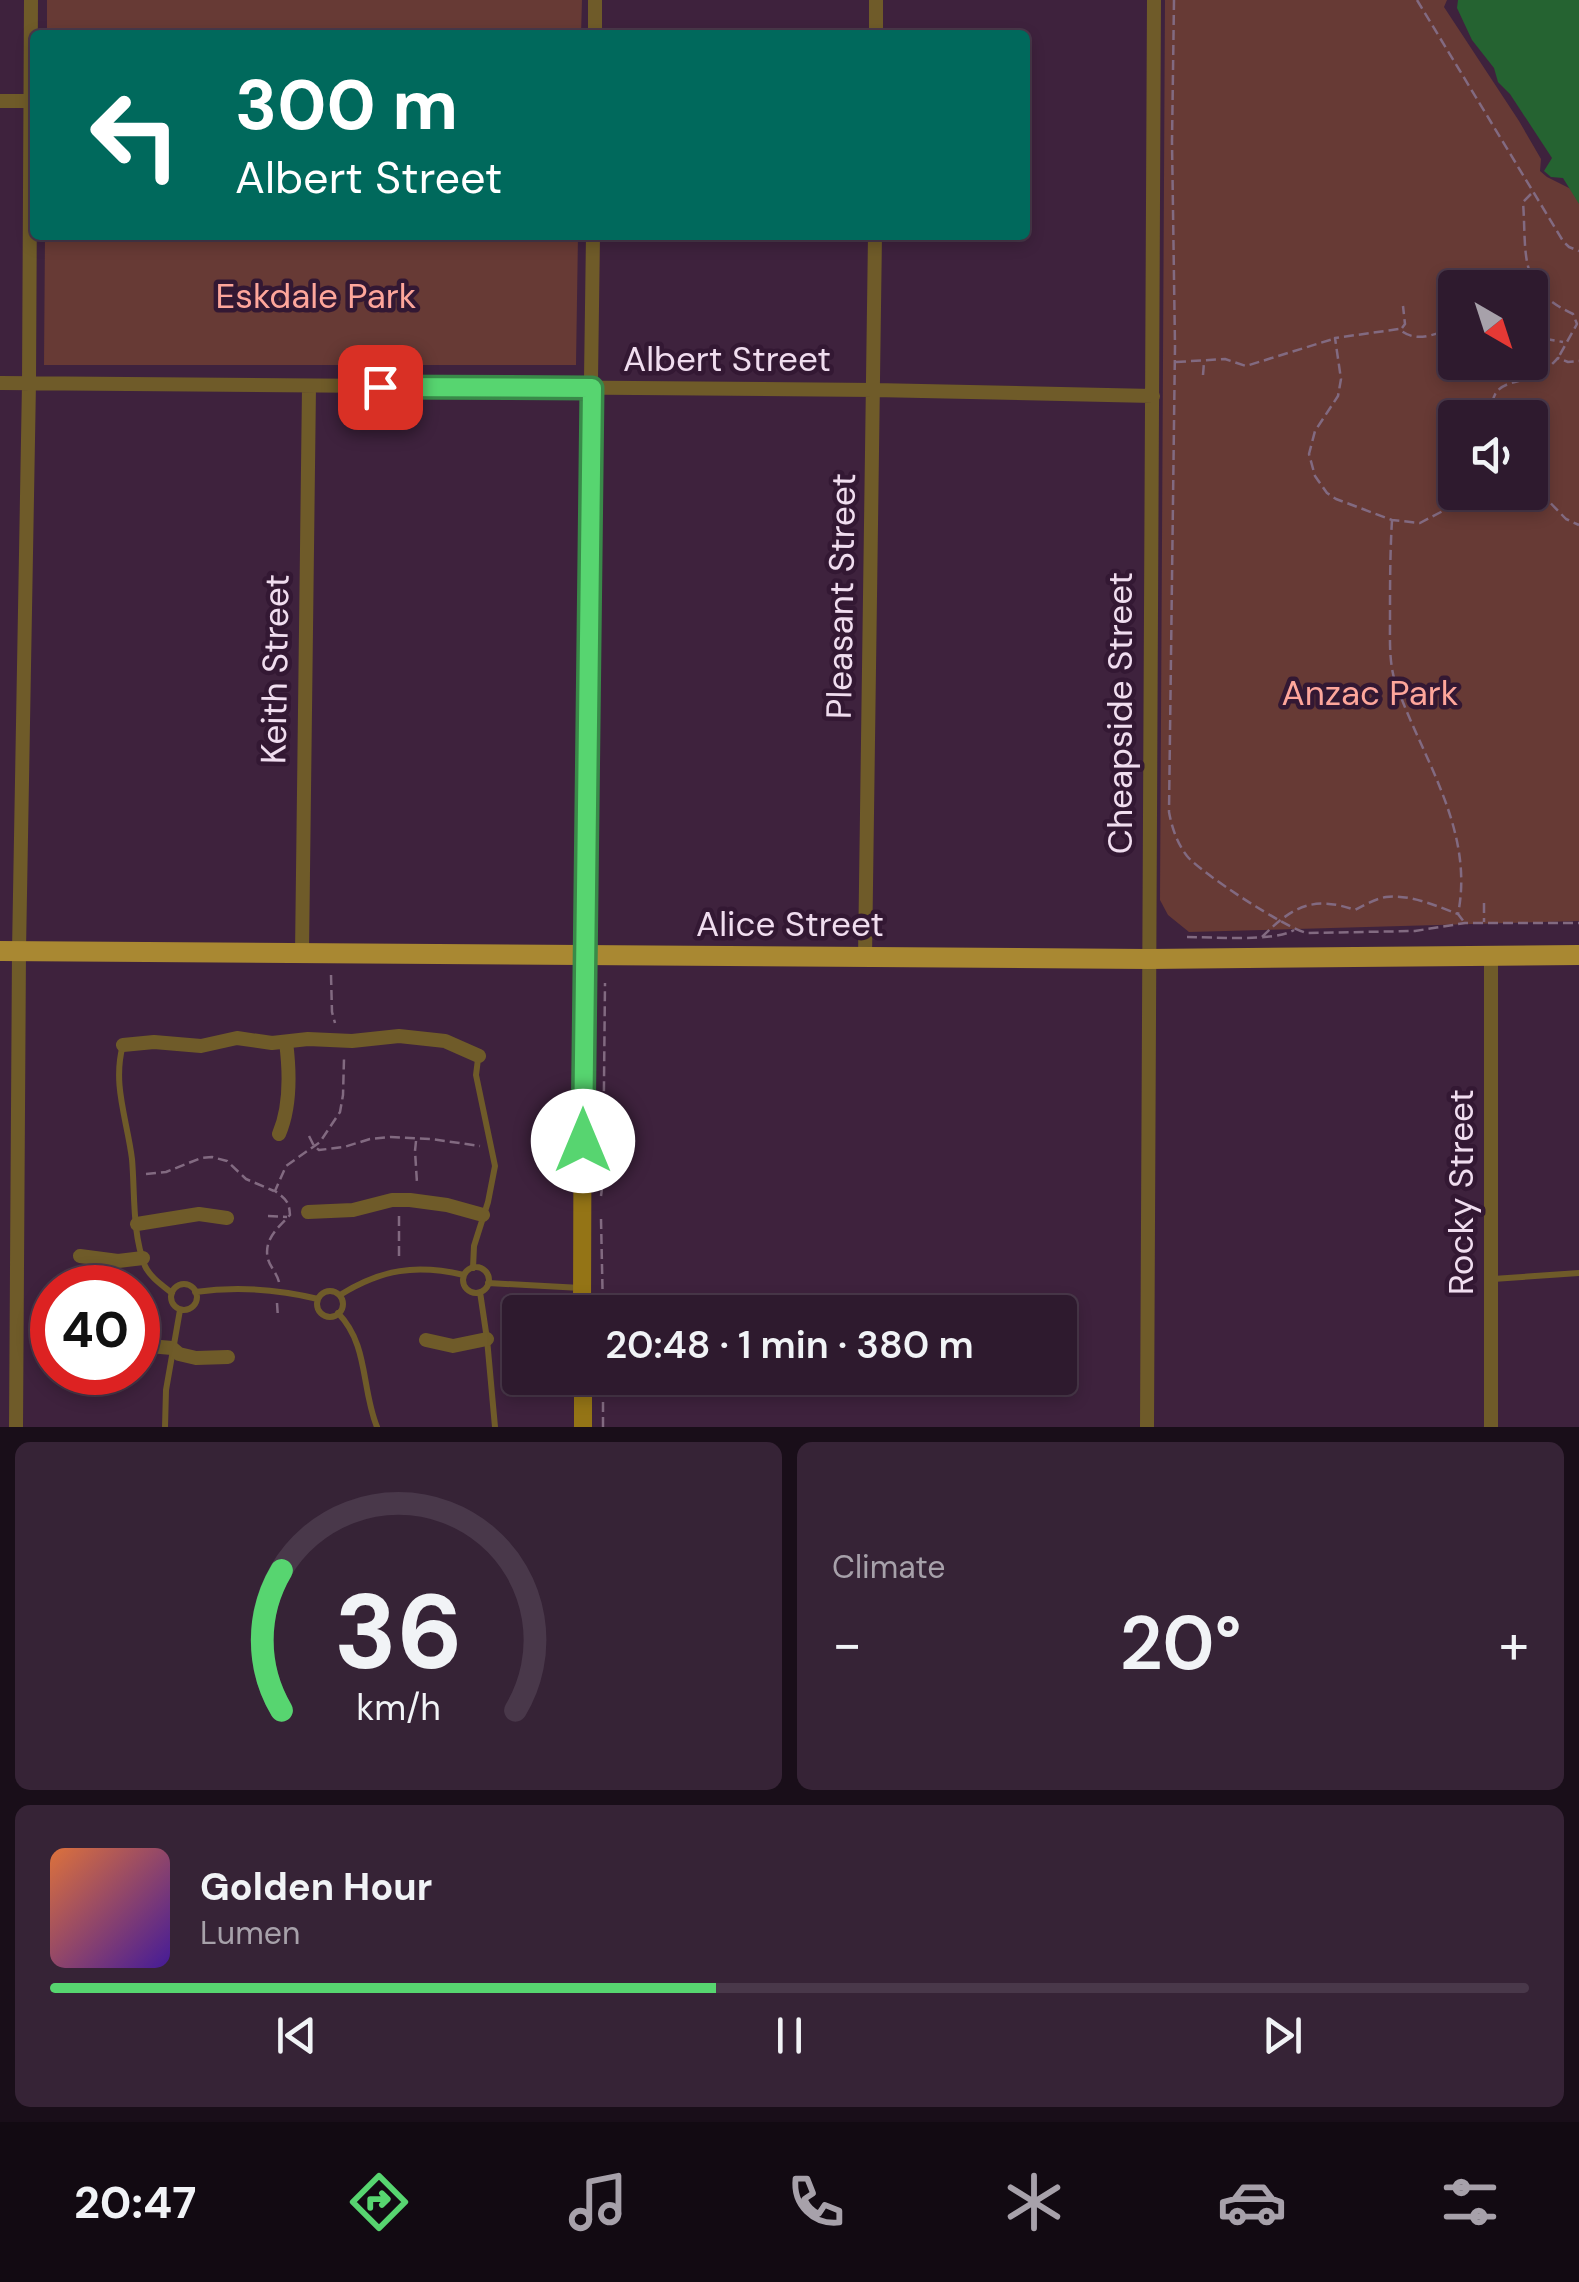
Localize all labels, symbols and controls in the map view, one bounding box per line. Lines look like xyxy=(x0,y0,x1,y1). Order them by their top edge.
text: 300 m xyxy=(235,60,458,151)
icon: left xyxy=(70,70,200,200)
text: Albert Street xyxy=(235,148,502,207)
north arrow xyxy=(1438,270,1548,380)
map controls xyxy=(1438,270,1548,510)
park label: Eskdale Park xyxy=(216,273,417,319)
street label: Albert Street xyxy=(623,336,831,382)
pin xyxy=(338,345,423,430)
icon: arrive xyxy=(353,360,408,415)
button: sound xyxy=(1438,400,1548,510)
street label: Pleasant Street xyxy=(816,473,866,719)
street label: Cheapside Street xyxy=(1097,572,1143,854)
street label: Keith Street xyxy=(250,574,300,764)
park label: Anzac Park xyxy=(1282,670,1459,716)
street label: Alice Street xyxy=(696,901,884,947)
position arrow xyxy=(531,1089,635,1193)
street label: Rocky Street xyxy=(1438,1089,1484,1295)
speed limit sign: 40 xyxy=(30,1265,160,1395)
text: 20:48 · 1 min · 380 m xyxy=(605,1320,974,1370)
text: Climate xyxy=(832,1546,946,1588)
text: 36 xyxy=(334,1565,463,1700)
text: 20° xyxy=(1120,1595,1241,1692)
text: − xyxy=(832,1608,862,1680)
text: + xyxy=(1499,1608,1529,1680)
text: km/h xyxy=(356,1685,441,1731)
text: Golden Hour xyxy=(200,1862,432,1912)
text: Lumen xyxy=(200,1912,300,1954)
icon: previous xyxy=(269,2008,324,2063)
icon: pause xyxy=(762,2008,817,2063)
icon: next xyxy=(1255,2008,1310,2063)
icon: directions xyxy=(344,2167,414,2237)
icon: music xyxy=(563,2167,633,2237)
icon: phone xyxy=(781,2167,851,2237)
icon: climate xyxy=(999,2167,1069,2237)
icon: car xyxy=(1217,2167,1287,2237)
icon: filters xyxy=(1435,2167,1505,2237)
text: 20:47 xyxy=(74,2173,196,2232)

